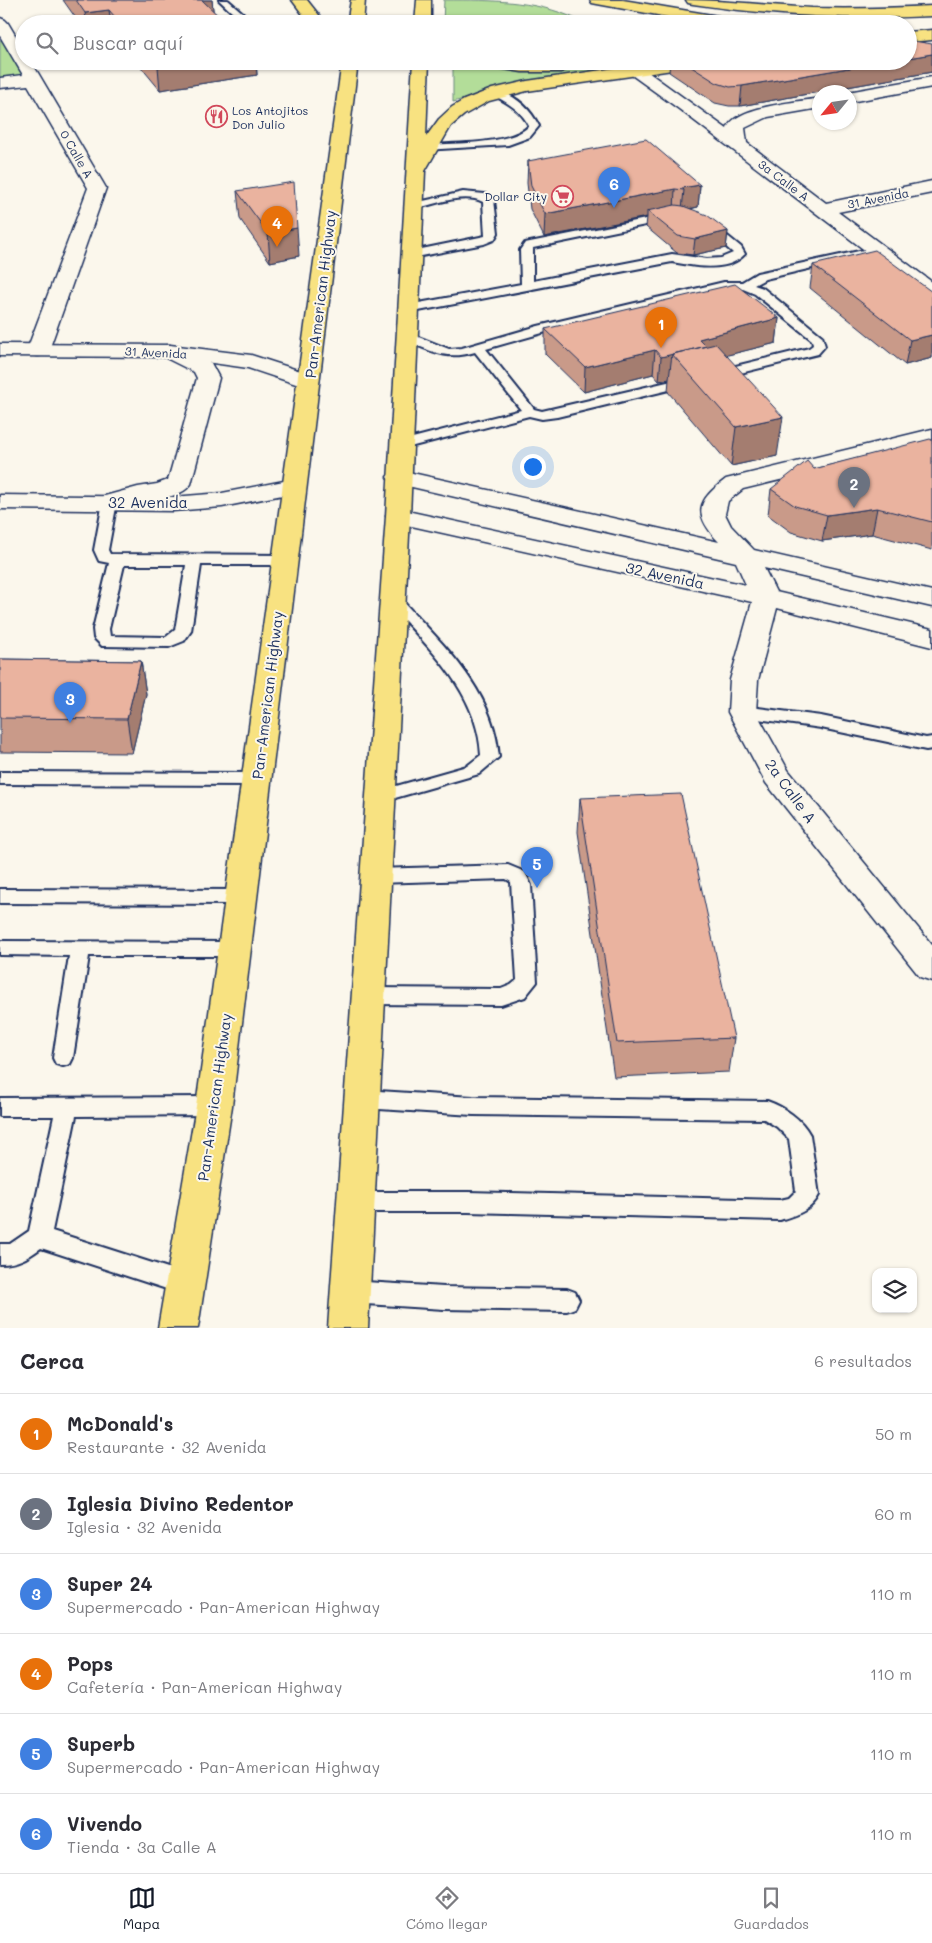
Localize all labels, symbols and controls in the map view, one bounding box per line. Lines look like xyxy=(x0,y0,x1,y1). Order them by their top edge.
search box xyxy=(15,15,917,70)
icon: search xyxy=(33,29,61,57)
text: Buscar aquí xyxy=(73,30,183,55)
north arrow xyxy=(812,85,857,130)
place label: Los Antojitos Don Julio xyxy=(232,102,309,132)
restaurant icon: Los Antojitos Don Julio xyxy=(204,105,228,129)
street label: 0 Calle A xyxy=(57,127,97,181)
street label: 3a Calle A xyxy=(755,156,813,204)
pin: 6 xyxy=(598,167,630,208)
supermarket icon: Dollar City xyxy=(551,184,575,208)
street label: 31 Avenida xyxy=(846,184,910,212)
place label: Dollar City xyxy=(484,188,547,204)
pin: 4 xyxy=(261,206,293,247)
street label: Pan-American Highway xyxy=(300,209,340,379)
pin: 1 xyxy=(645,307,677,348)
street label: 31 Avenida xyxy=(124,342,188,362)
your location xyxy=(520,454,546,480)
pin: 2 xyxy=(838,467,870,508)
street label: 32 Avenida xyxy=(108,492,188,512)
street label: 32 Avenida xyxy=(624,557,706,593)
street label: Pan-American Highway xyxy=(247,610,287,780)
pin: 3 xyxy=(54,682,86,723)
street label: 2a Calle A xyxy=(761,755,821,827)
pin: 5 xyxy=(521,847,553,888)
street label: Pan-American Highway xyxy=(192,1012,236,1182)
map controls xyxy=(872,1268,917,1313)
button: layers xyxy=(872,1268,917,1313)
text: Cerca xyxy=(20,1347,85,1374)
text: 6 resultados xyxy=(814,1350,912,1371)
text: McDonald's xyxy=(67,1411,173,1436)
text: 1 xyxy=(32,1423,40,1444)
text: 50 m xyxy=(875,1423,912,1444)
text: Restaurante · 32 Avenida xyxy=(67,1436,267,1457)
text: Iglesia Divino Redentor xyxy=(67,1491,294,1516)
text: 2 xyxy=(32,1503,40,1524)
text: 60 m xyxy=(875,1503,912,1524)
text: Iglesia · 32 Avenida xyxy=(67,1516,222,1537)
text: Super 24 xyxy=(67,1571,152,1596)
text: 3 xyxy=(31,1583,41,1604)
text: 110 m xyxy=(870,1583,912,1604)
text: Supermercado · Pan-American Highway xyxy=(67,1596,380,1617)
text: Pops xyxy=(67,1651,113,1676)
text: 4 xyxy=(31,1663,41,1684)
text: 110 m xyxy=(870,1663,912,1684)
text: Cafetería · Pan-American Highway xyxy=(67,1676,342,1697)
text: Superb xyxy=(67,1731,135,1756)
text: 5 xyxy=(31,1743,41,1764)
text: 110 m xyxy=(870,1743,912,1764)
text: Supermercado · Pan-American Highway xyxy=(67,1756,380,1777)
text: Vivendo xyxy=(67,1811,142,1836)
text: 6 xyxy=(31,1823,41,1844)
text: 110 m xyxy=(870,1823,912,1844)
text: Tienda · 3a Calle A xyxy=(67,1836,217,1857)
tab: Mapa xyxy=(123,1884,160,1933)
tab: Cómo llegar xyxy=(406,1884,488,1933)
tab: Guardados xyxy=(734,1884,809,1933)

